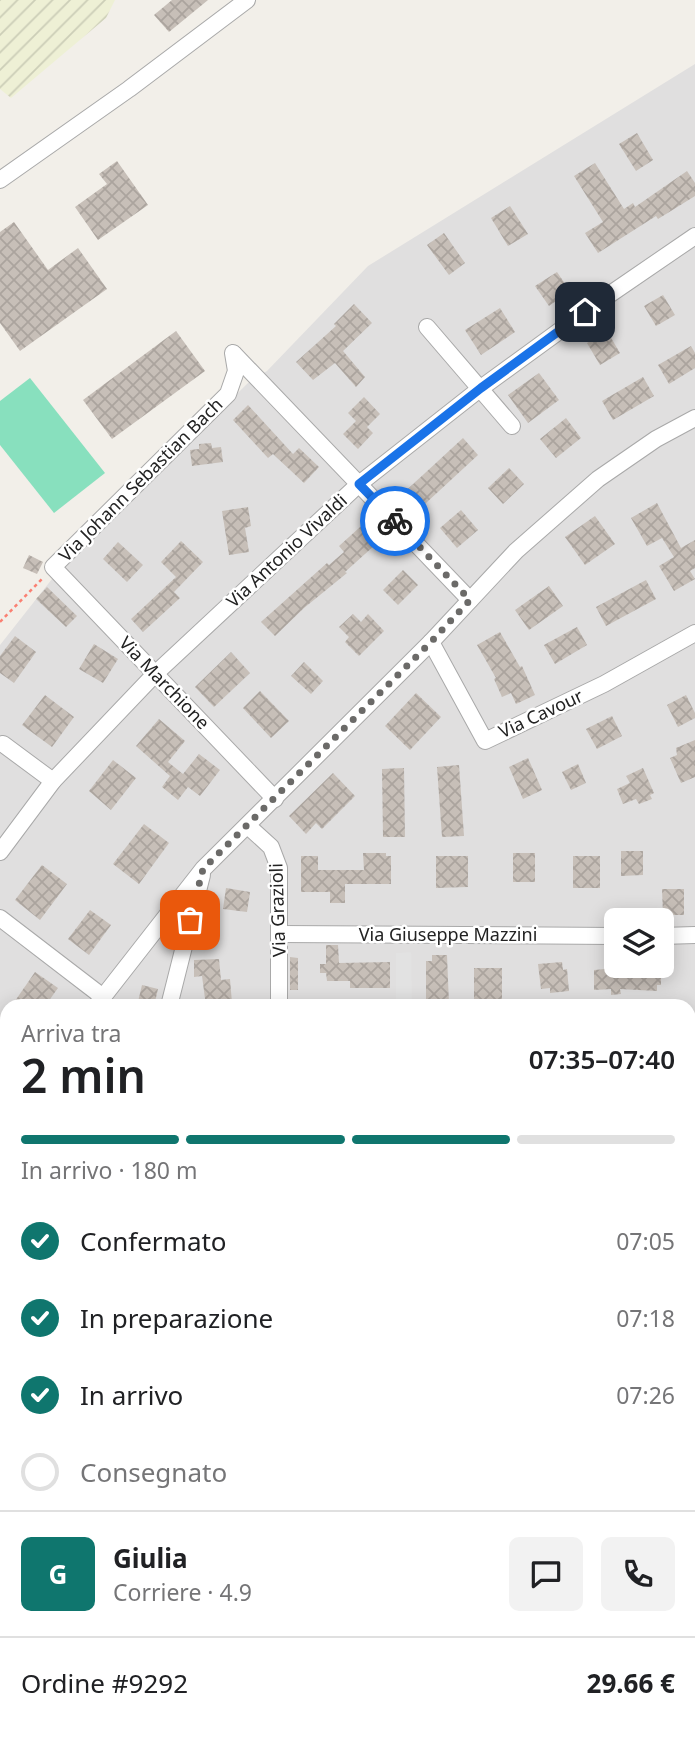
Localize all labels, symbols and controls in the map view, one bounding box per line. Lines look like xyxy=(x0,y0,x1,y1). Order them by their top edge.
pin xyxy=(555,282,615,342)
icon: home xyxy=(566,293,604,331)
street label: Via Johann Sebastian Bach xyxy=(53,392,227,566)
courier xyxy=(360,486,430,556)
street label: Via Antonio Vivaldi xyxy=(221,488,352,612)
icon: bike xyxy=(376,502,414,540)
street label: Via Marchione xyxy=(114,631,215,734)
street label: Via Cavour xyxy=(495,683,587,743)
street label: Via Grazioli xyxy=(263,863,291,957)
pin xyxy=(160,890,220,950)
icon: bag xyxy=(171,901,209,939)
map controls xyxy=(604,908,674,978)
button: layers xyxy=(604,908,674,978)
street label: Via Giuseppe Mazzini xyxy=(359,922,537,946)
text: Arriva tra xyxy=(21,1017,121,1049)
text: 07:35–07:40 xyxy=(529,1041,675,1077)
text: 2 min xyxy=(21,1044,146,1106)
text: In arrivo · 180 m xyxy=(21,1154,198,1186)
icon: check xyxy=(21,1222,59,1260)
text: Confermato xyxy=(80,1223,227,1259)
text: 07:05 xyxy=(616,1225,675,1257)
icon: check xyxy=(21,1299,59,1337)
text: In preparazione xyxy=(80,1300,273,1336)
text: 07:18 xyxy=(616,1302,675,1334)
icon: check xyxy=(21,1376,59,1414)
text: In arrivo xyxy=(80,1377,183,1413)
text: 07:26 xyxy=(616,1379,675,1411)
text: Consegnato xyxy=(80,1454,227,1490)
button: chat xyxy=(509,1537,583,1611)
button: phone xyxy=(601,1537,675,1611)
text: Giulia xyxy=(113,1540,188,1576)
text: G xyxy=(49,1556,67,1592)
text: Corriere · 4.9 xyxy=(113,1576,252,1608)
text: Ordine #9292 xyxy=(21,1665,188,1701)
text: 29.66 € xyxy=(587,1665,675,1701)

